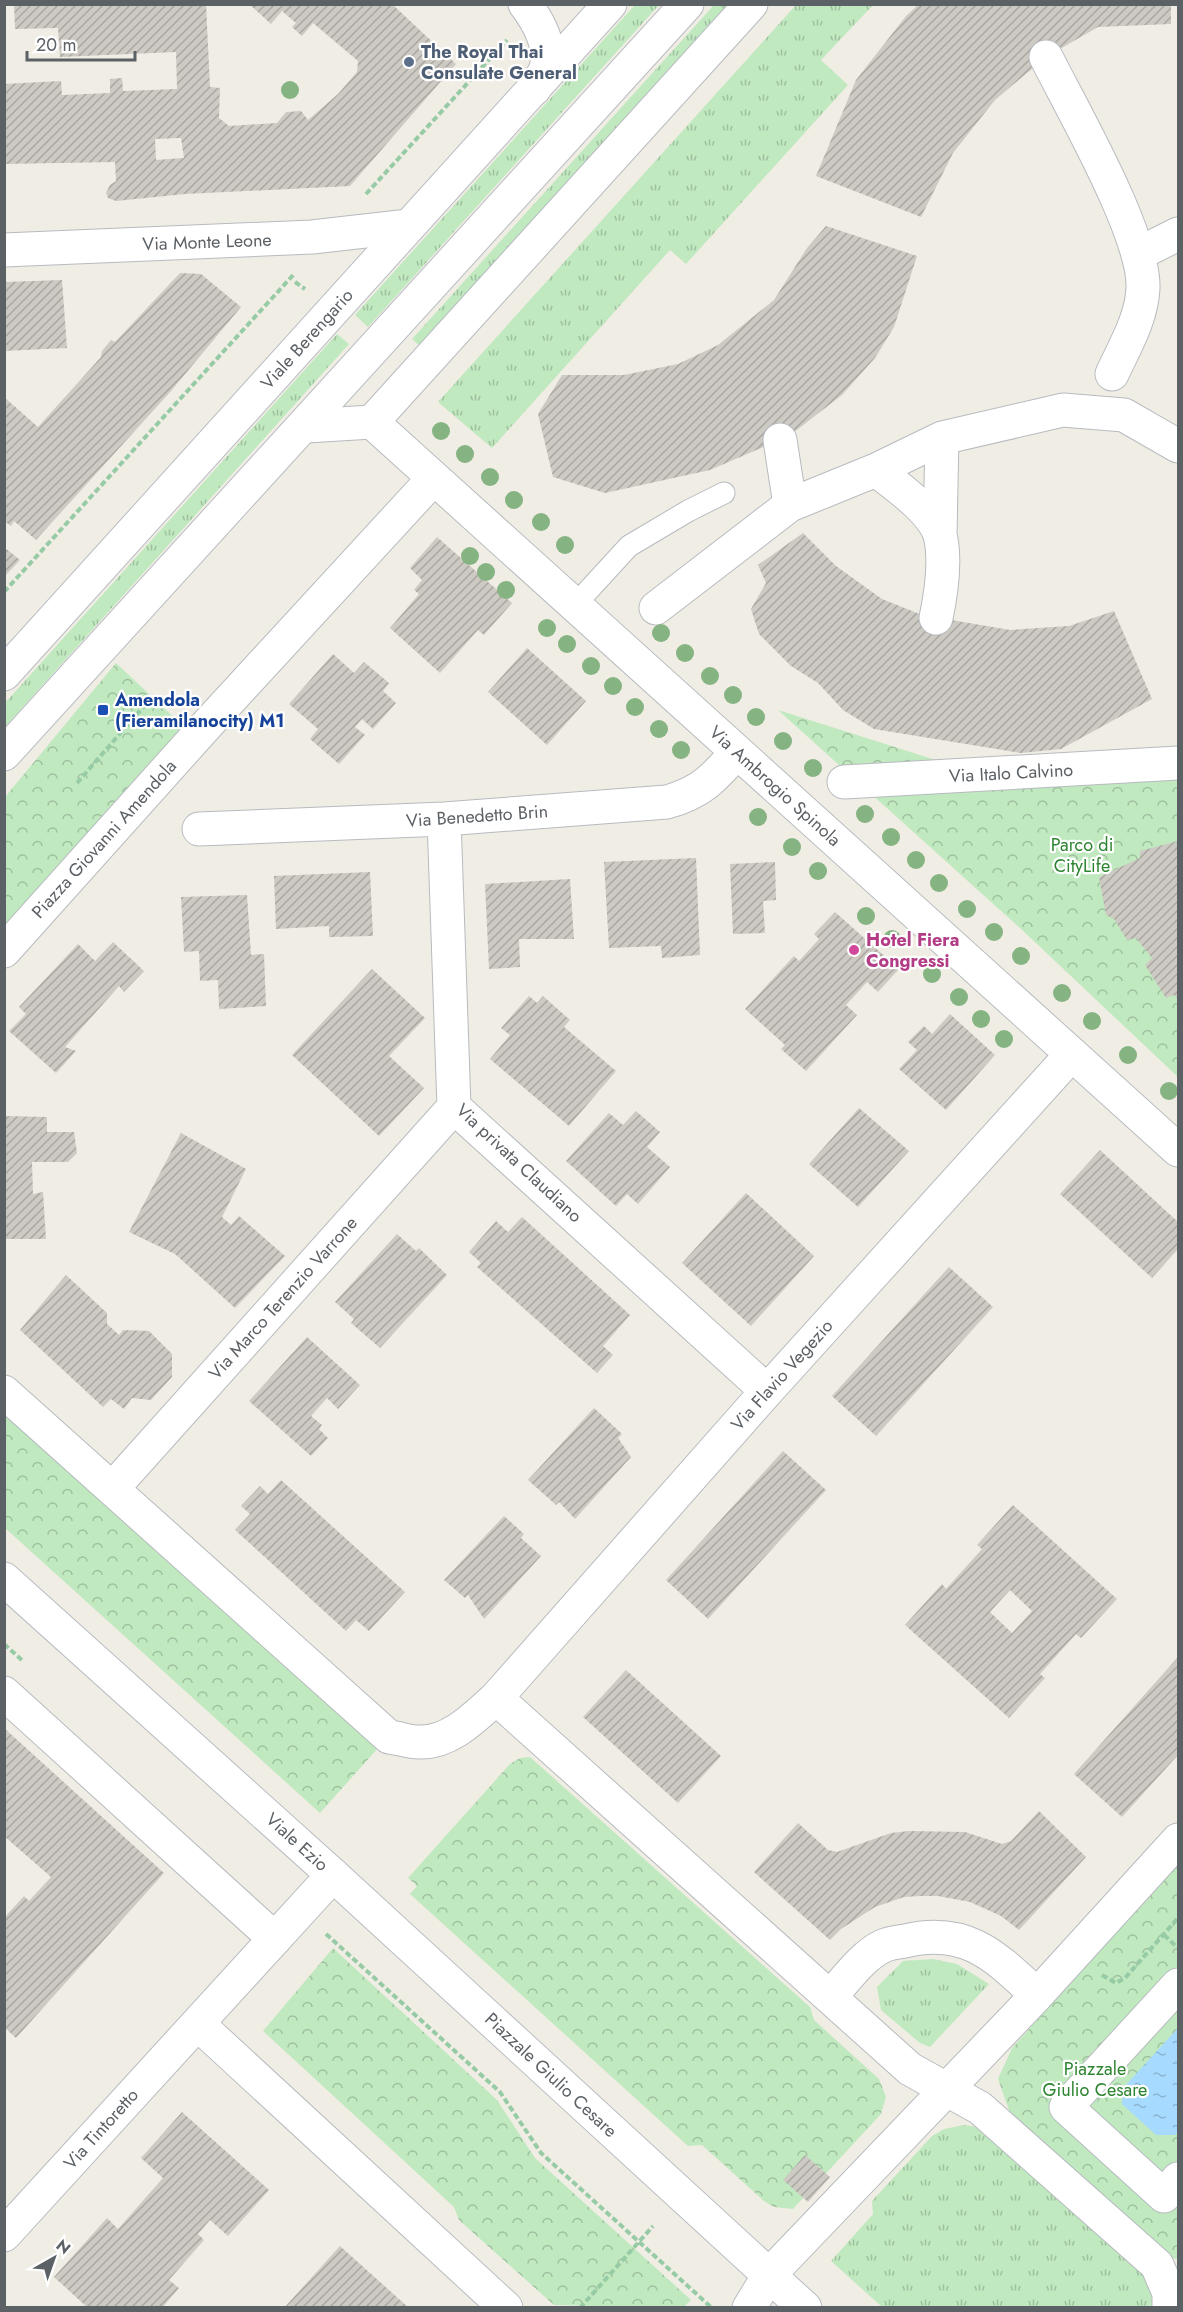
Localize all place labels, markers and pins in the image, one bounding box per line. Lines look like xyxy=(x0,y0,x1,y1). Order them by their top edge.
place label: The Royal Thai Consulate General xyxy=(421,39,577,86)
marker: The Royal Thai Consulate General xyxy=(402,55,416,69)
place label: Amendola (Fieramilanocity) M1 xyxy=(114,687,284,734)
marker: Amendola (Fieramilanocity) M1 xyxy=(96,703,110,717)
place label: Hotel Fiera Congressi xyxy=(866,927,959,974)
marker: Hotel Fiera Congressi xyxy=(847,943,861,957)

